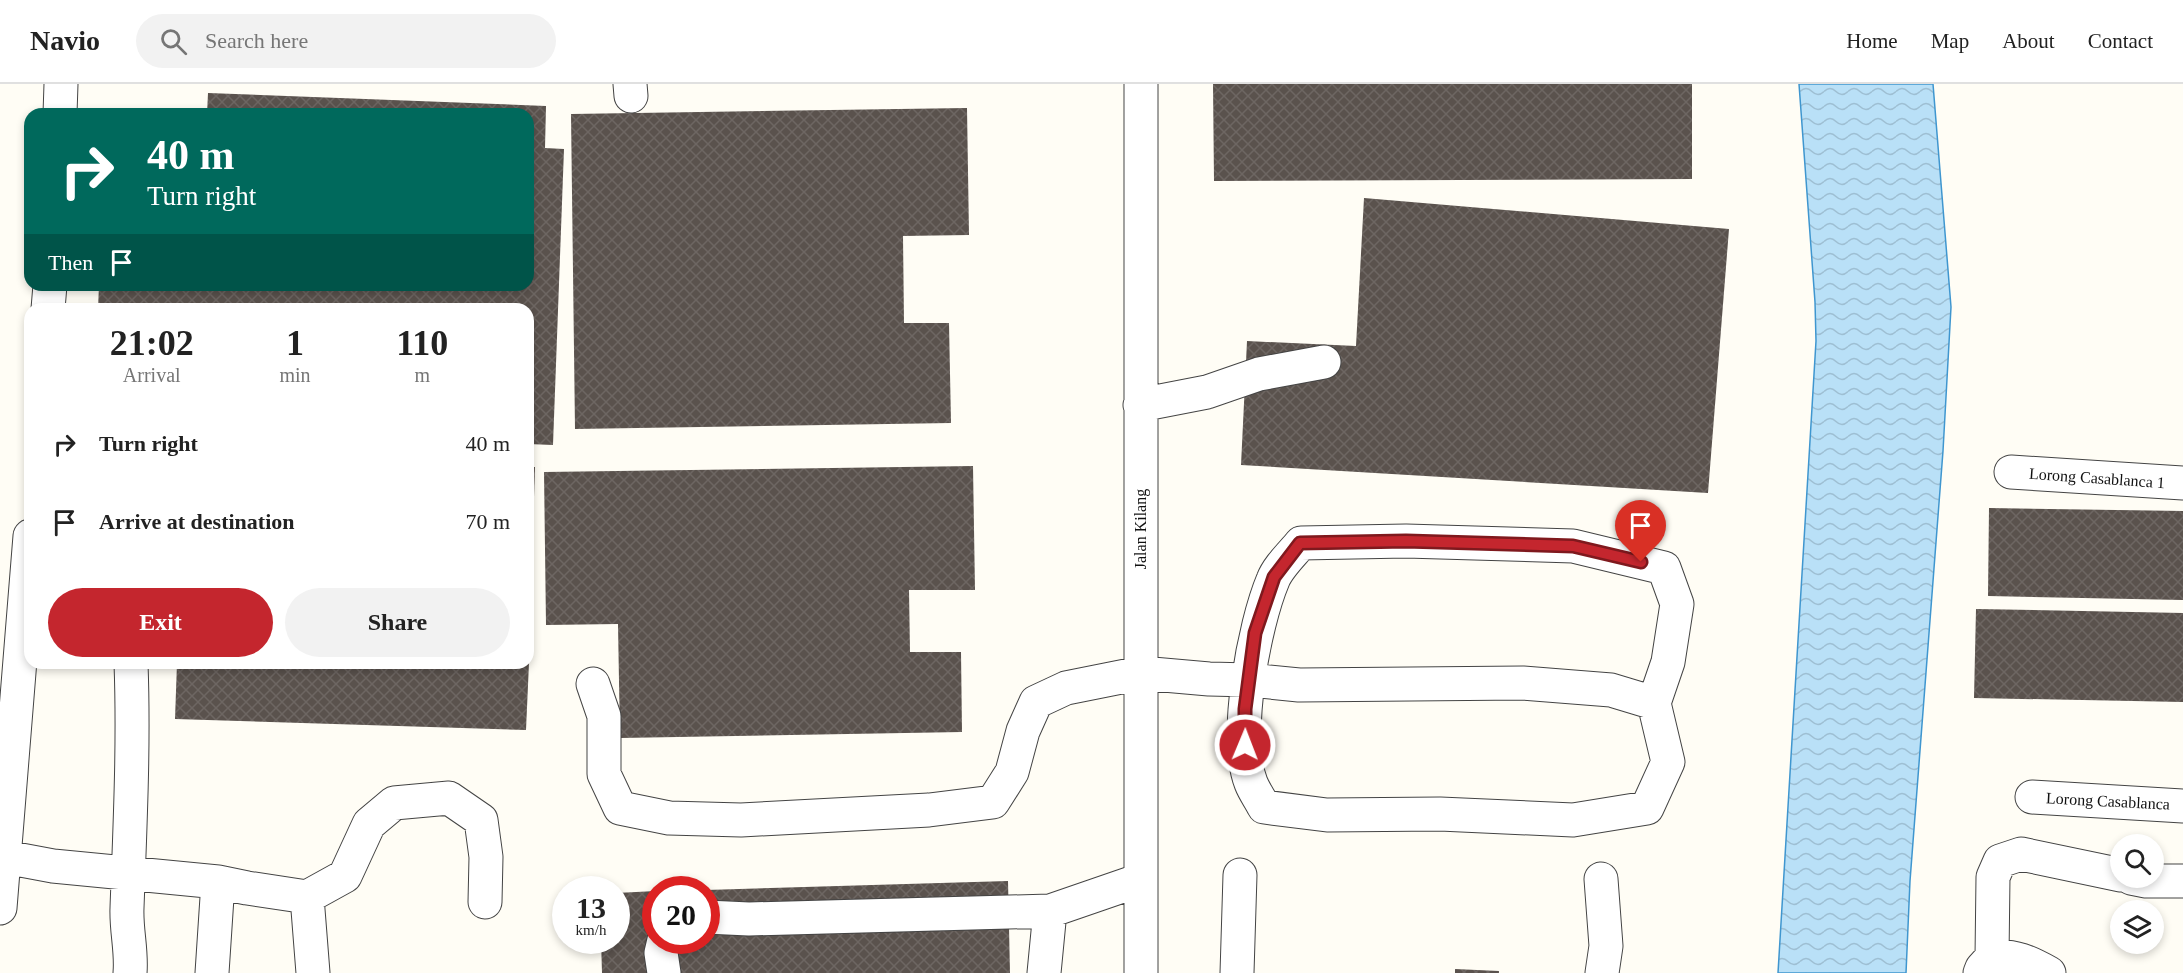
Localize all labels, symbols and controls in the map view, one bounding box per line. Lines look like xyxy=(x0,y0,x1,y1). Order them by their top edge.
search box xyxy=(136,14,556,68)
text: Navio xyxy=(30,25,100,56)
icon: search xyxy=(157,25,190,58)
text: Search here xyxy=(205,28,308,53)
text: Home xyxy=(1846,29,1898,53)
text: Map xyxy=(1931,29,1969,53)
text: About xyxy=(2002,29,2055,53)
text: Contact xyxy=(2088,29,2153,53)
icon: right xyxy=(48,132,126,210)
text: 40 m xyxy=(147,132,235,178)
text: Turn right xyxy=(147,181,256,211)
icon: arrive xyxy=(105,246,138,279)
text: Then xyxy=(48,250,93,275)
text: 21:02 xyxy=(110,323,194,363)
text: 1 xyxy=(286,323,304,363)
text: 110 xyxy=(396,323,448,363)
text: Arrival xyxy=(123,364,181,386)
text: min xyxy=(279,364,311,386)
text: m xyxy=(414,364,430,386)
icon: right xyxy=(48,428,81,461)
text: Turn right xyxy=(99,431,198,456)
text: 40 m xyxy=(465,431,510,456)
street label: Lorong Casablanca 1 xyxy=(2029,465,2165,492)
street label: Jalan Kilang xyxy=(1132,489,1150,569)
pin xyxy=(1615,500,1666,562)
icon: arrive xyxy=(48,506,81,539)
text: Arrive at destination xyxy=(99,509,295,534)
text: 70 m xyxy=(465,509,510,534)
icon: arrive xyxy=(1624,509,1657,542)
button: Exit xyxy=(48,588,273,657)
button: Share xyxy=(285,588,510,657)
position arrow xyxy=(1213,713,1277,777)
street label: Lorong Casablanca xyxy=(2046,789,2170,814)
map controls xyxy=(2110,834,2164,954)
button: search xyxy=(2110,834,2164,888)
speed limit sign: 20 xyxy=(642,876,720,954)
text: 13 xyxy=(576,891,606,924)
button: layers xyxy=(2110,900,2164,954)
text: km/h xyxy=(576,922,606,938)

